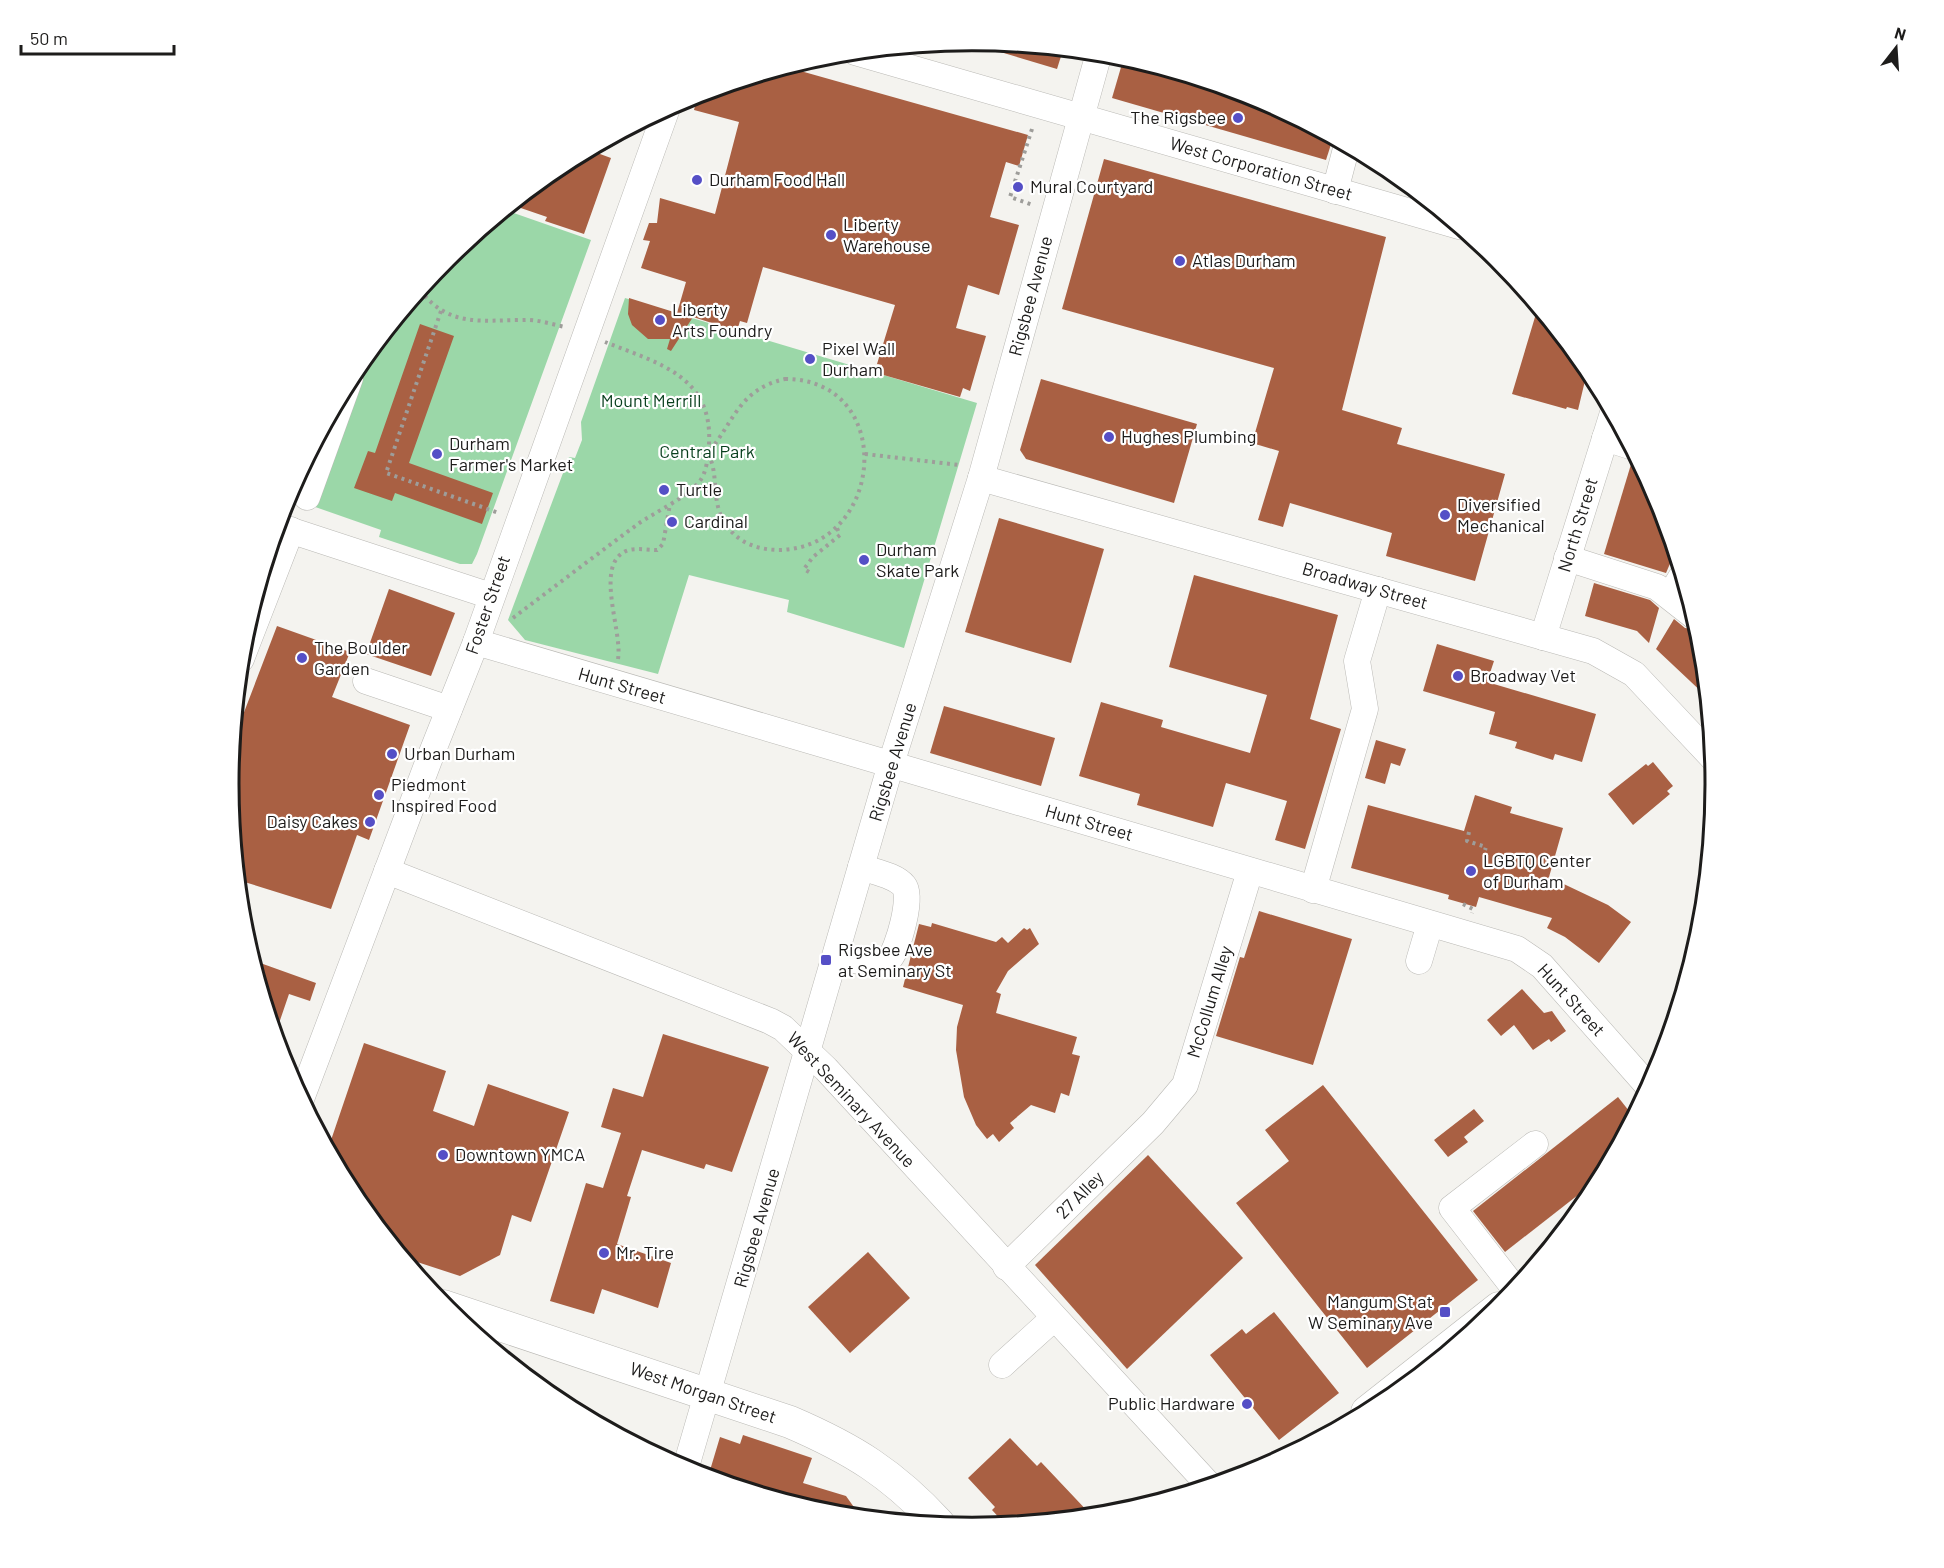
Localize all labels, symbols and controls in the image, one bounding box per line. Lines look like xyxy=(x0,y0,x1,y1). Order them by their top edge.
scale bar xyxy=(21,18,174,56)
north arrow xyxy=(1866,18,1926,78)
text: N xyxy=(1893,23,1908,44)
text: 50 m xyxy=(30,27,68,49)
place label: The Rigsbee xyxy=(1130,106,1226,128)
marker: The Rigsbee xyxy=(1231,111,1245,125)
street label: West Corporation Street xyxy=(1167,131,1355,205)
place label: Durham Food Hall xyxy=(709,168,845,190)
marker: Durham Food Hall xyxy=(690,173,704,187)
place label: Mural Courtyard xyxy=(1030,175,1153,197)
marker: Mural Courtyard xyxy=(1011,180,1025,194)
place label: Liberty Warehouse xyxy=(843,213,930,256)
marker: Liberty Warehouse xyxy=(824,228,838,242)
street label: Rigsbee Avenue xyxy=(1003,233,1057,358)
place label: Atlas Durham xyxy=(1192,249,1296,271)
marker: Atlas Durham xyxy=(1173,254,1187,268)
place label: Liberty Arts Foundry xyxy=(672,298,772,341)
marker: Liberty Arts Foundry xyxy=(653,313,667,327)
place label: Pixel Wall Durham xyxy=(822,337,895,380)
marker: Pixel Wall Durham xyxy=(803,352,817,366)
park label: Mount Merrill xyxy=(601,389,701,411)
place label: Hughes Plumbing xyxy=(1121,425,1256,447)
marker: Hughes Plumbing xyxy=(1102,430,1116,444)
place label: Durham Farmer's Market xyxy=(449,432,573,475)
park label: Central Park xyxy=(659,440,755,462)
marker: Durham Farmer's Market xyxy=(430,447,444,461)
street label: North Street xyxy=(1552,475,1602,575)
place label: Turtle xyxy=(676,478,722,500)
marker: Turtle xyxy=(657,483,671,497)
place label: Diversified Mechanical xyxy=(1457,493,1545,536)
marker: Diversified Mechanical xyxy=(1438,508,1452,522)
place label: Cardinal xyxy=(684,510,748,532)
marker: Cardinal xyxy=(665,515,679,529)
place label: Durham Skate Park xyxy=(876,538,959,581)
street label: Foster Street xyxy=(460,552,514,657)
marker: Durham Skate Park xyxy=(857,553,871,567)
street label: Broadway Street xyxy=(1300,557,1431,613)
place label: The Boulder Garden xyxy=(314,636,408,679)
marker: The Boulder Garden xyxy=(295,651,309,665)
street label: Hunt Street xyxy=(576,662,669,708)
place label: Broadway Vet xyxy=(1470,664,1576,686)
marker: Broadway Vet xyxy=(1451,669,1465,683)
street label: Rigsbee Avenue xyxy=(863,699,921,824)
place label: Urban Durham xyxy=(404,742,515,764)
marker: Urban Durham xyxy=(385,747,399,761)
place label: Piedmont Inspired Food xyxy=(391,773,497,816)
marker: Piedmont Inspired Food xyxy=(372,788,386,802)
street label: Hunt Street xyxy=(1043,799,1136,845)
place label: Daisy Cakes xyxy=(266,810,358,832)
marker: Daisy Cakes xyxy=(363,815,377,829)
place label: LGBTQ Center of Durham xyxy=(1483,849,1592,892)
marker: LGBTQ Center of Durham xyxy=(1464,864,1478,878)
place label: Rigsbee Ave at Seminary St xyxy=(838,938,952,981)
street label: McCollum Alley xyxy=(1182,943,1237,1061)
marker: Rigsbee Ave at Seminary St xyxy=(819,953,833,967)
street label: Hunt Street xyxy=(1533,958,1610,1040)
street label: West Seminary Avenue xyxy=(783,1027,920,1172)
place label: Downtown YMCA xyxy=(455,1143,585,1165)
marker: Downtown YMCA xyxy=(436,1148,450,1162)
street label: Rigsbee Avenue xyxy=(728,1165,784,1290)
street label: 27 Alley xyxy=(1051,1166,1108,1223)
place label: Mr. Tire xyxy=(616,1241,674,1263)
marker: Mr. Tire xyxy=(597,1246,611,1260)
place label: Mangum St at W Seminary Ave xyxy=(1308,1290,1433,1333)
marker: Mangum St at W Seminary Ave xyxy=(1438,1305,1452,1319)
street label: West Morgan Street xyxy=(627,1357,779,1427)
place label: Public Hardware xyxy=(1108,1392,1235,1414)
marker: Public Hardware xyxy=(1240,1397,1254,1411)

